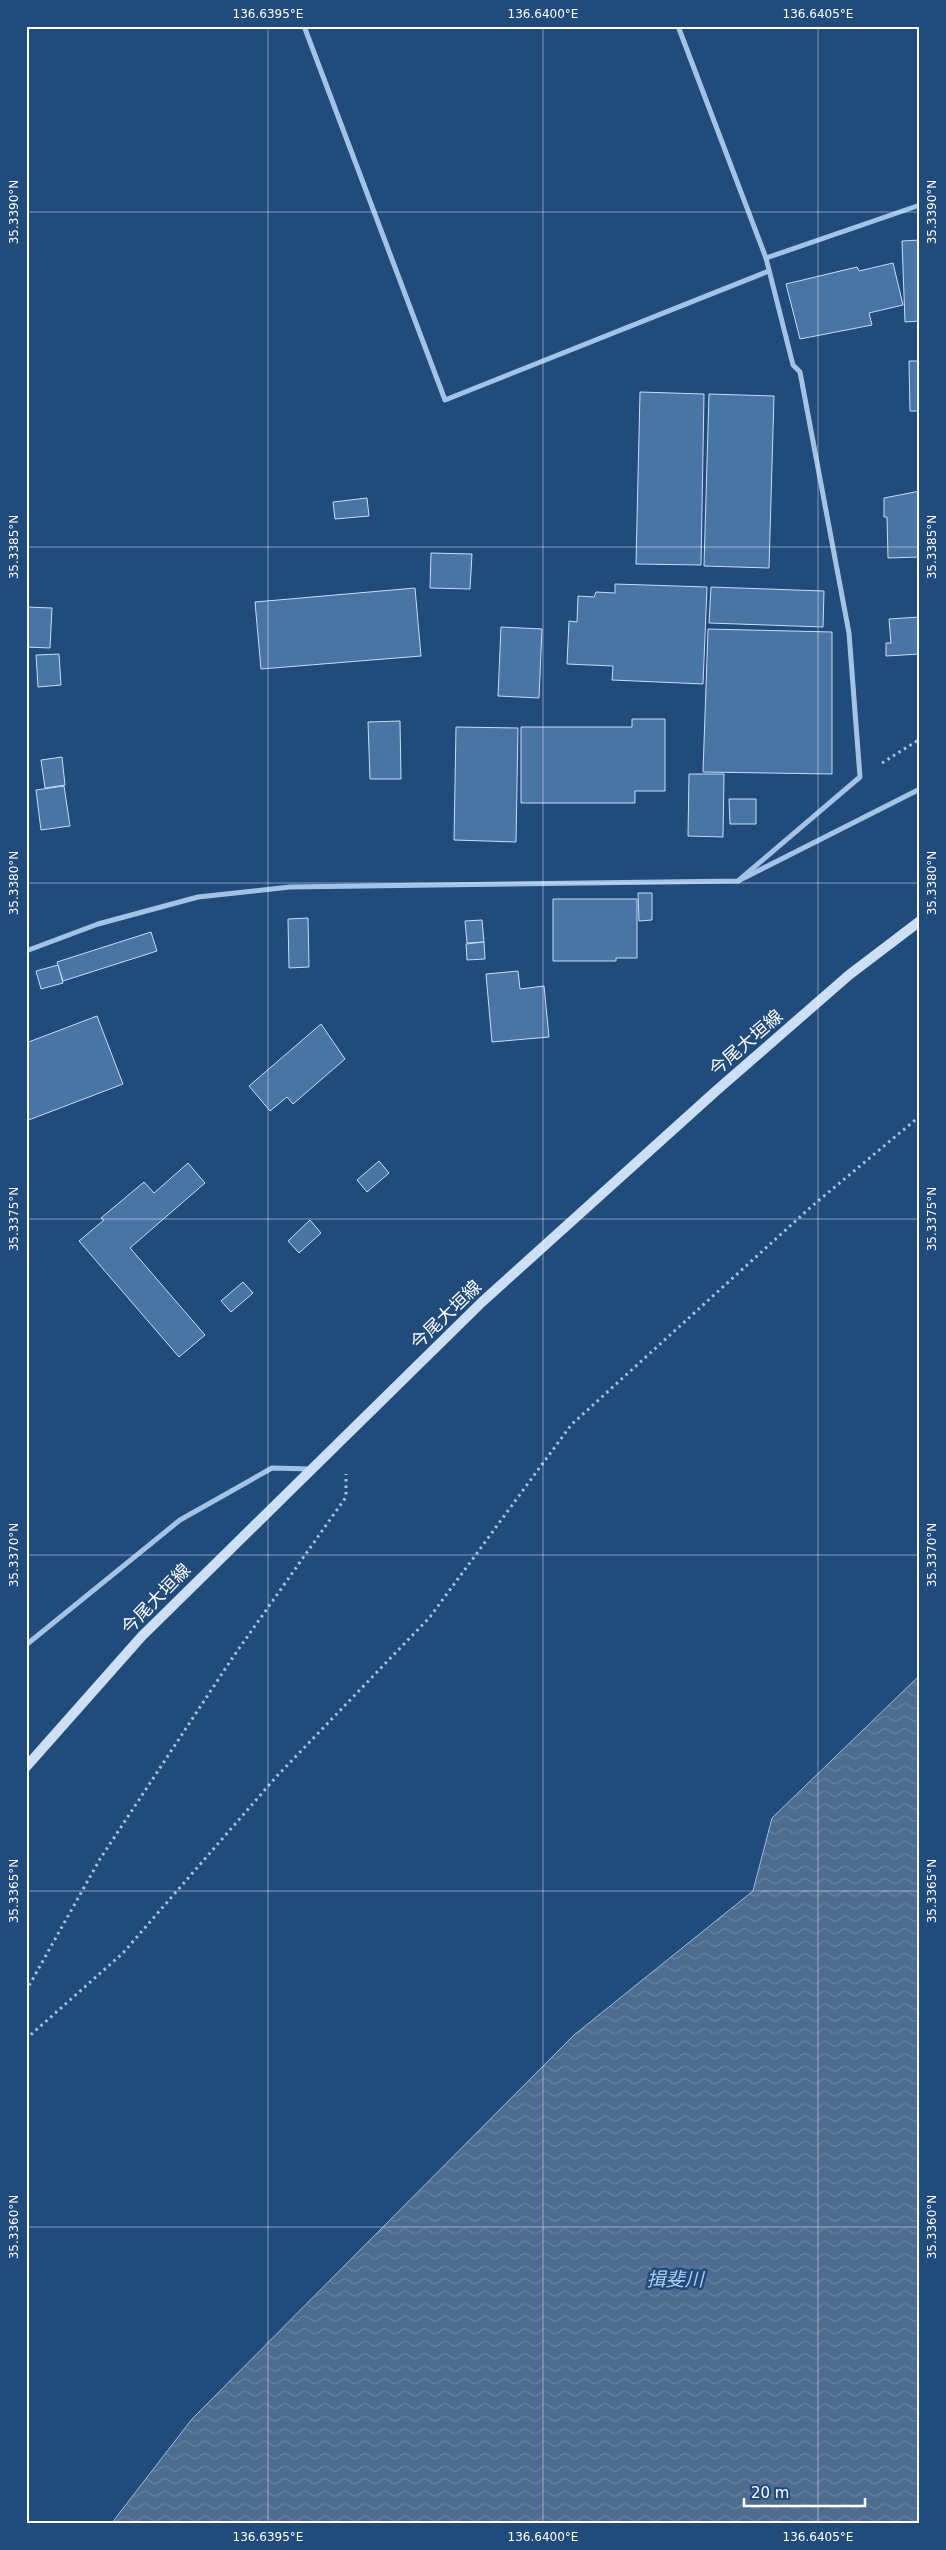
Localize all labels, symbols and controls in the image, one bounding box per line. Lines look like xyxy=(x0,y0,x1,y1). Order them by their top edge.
text: 136.6395°E xyxy=(233,7,303,21)
text: 136.6400°E xyxy=(508,7,578,21)
text: 136.6405°E xyxy=(783,7,853,21)
text: 35.3390°N xyxy=(7,180,21,244)
text: 35.3390°N xyxy=(925,180,939,244)
text: 35.3385°N xyxy=(7,515,21,579)
text: 35.3385°N xyxy=(925,515,939,579)
text: 35.3380°N xyxy=(7,851,21,915)
text: 35.3380°N xyxy=(925,851,939,915)
street label: 今尾大垣線 xyxy=(705,1005,787,1080)
text: 35.3375°N xyxy=(7,1187,21,1251)
text: 35.3375°N xyxy=(925,1187,939,1251)
street label: 今尾大垣線 xyxy=(406,1276,485,1353)
text: 35.3370°N xyxy=(7,1523,21,1587)
text: 35.3370°N xyxy=(925,1523,939,1587)
street label: 今尾大垣線 xyxy=(117,1559,194,1638)
text: 35.3365°N xyxy=(7,1859,21,1923)
text: 35.3365°N xyxy=(925,1859,939,1923)
text: 35.3360°N xyxy=(7,2195,21,2259)
text: 35.3360°N xyxy=(925,2195,939,2259)
water label: 揖斐川 xyxy=(646,2268,705,2290)
scale bar xyxy=(744,2475,865,2507)
text: 20 m xyxy=(751,2484,789,2502)
text: 136.6395°E xyxy=(233,2530,303,2544)
text: 136.6400°E xyxy=(508,2530,578,2544)
text: 136.6405°E xyxy=(783,2530,853,2544)

